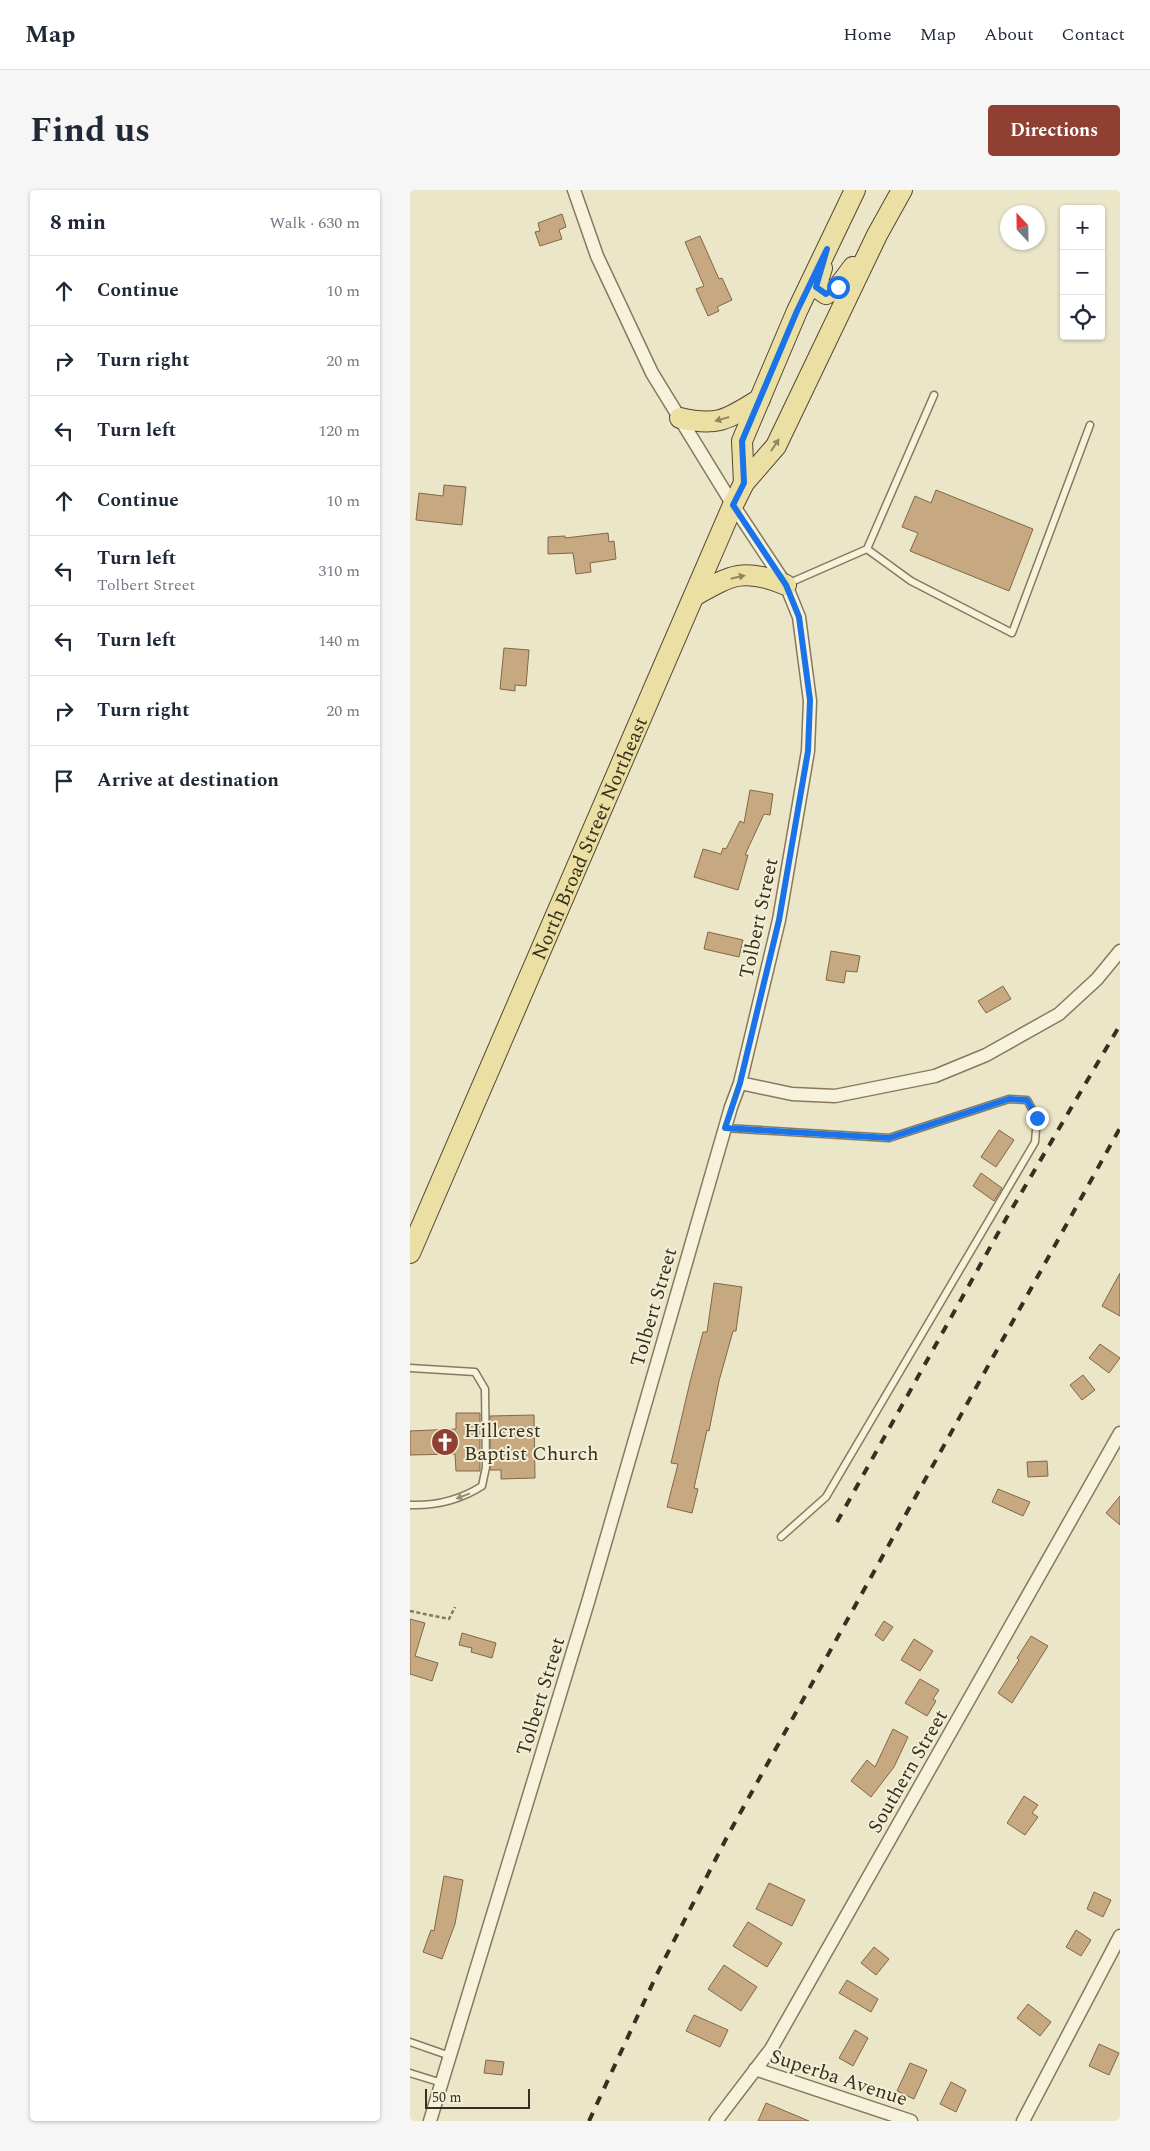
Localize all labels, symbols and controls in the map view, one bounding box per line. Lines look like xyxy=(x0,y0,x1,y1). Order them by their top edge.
text: Map xyxy=(25,17,75,53)
text: Home xyxy=(843,21,892,48)
text: Map xyxy=(920,21,956,48)
text: About xyxy=(984,21,1034,48)
text: Contact xyxy=(1062,21,1125,48)
text: Find us xyxy=(30,104,150,157)
button: Directions xyxy=(988,105,1120,156)
north arrow xyxy=(1000,205,1045,250)
map controls xyxy=(1060,205,1105,340)
button: + xyxy=(1060,205,1105,250)
text: 8 min xyxy=(50,207,106,239)
text: Walk · 630 m xyxy=(269,211,360,235)
button: − xyxy=(1060,250,1105,295)
text: Continue xyxy=(97,276,179,305)
route start xyxy=(827,276,850,299)
icon: ahead xyxy=(50,277,78,305)
text: 10 m xyxy=(326,279,360,303)
button: locate xyxy=(1060,295,1105,340)
text: Turn right xyxy=(97,346,190,375)
icon: right xyxy=(50,347,78,375)
text: 20 m xyxy=(326,349,360,373)
text: Turn left xyxy=(97,416,176,445)
one-way arrow xyxy=(714,416,729,424)
icon: left xyxy=(50,417,78,445)
text: 120 m xyxy=(318,419,360,443)
one-way arrow xyxy=(770,438,780,452)
text: Continue xyxy=(97,486,179,515)
icon: ahead xyxy=(50,487,78,515)
text: 10 m xyxy=(326,489,360,513)
text: Turn left xyxy=(97,544,176,573)
icon: left xyxy=(50,557,78,585)
text: 310 m xyxy=(318,559,360,583)
one-way arrow xyxy=(730,572,746,580)
text: Tolbert Street xyxy=(97,573,195,597)
text: Turn left xyxy=(97,626,176,655)
icon: left xyxy=(50,627,78,655)
text: 140 m xyxy=(318,629,360,653)
text: Turn right xyxy=(97,696,190,725)
icon: right xyxy=(50,697,78,725)
text: 20 m xyxy=(326,699,360,723)
street label: North Broad Street Northeast xyxy=(524,712,656,965)
text: Arrive at destination xyxy=(97,766,279,795)
icon: arrive xyxy=(50,767,78,795)
street label: Tolbert Street xyxy=(732,855,786,981)
route end xyxy=(1026,1107,1049,1130)
street label: Tolbert Street xyxy=(623,1244,685,1370)
place label: Hillcrest Baptist Church xyxy=(464,1416,599,1469)
church icon: Hillcrest Baptist Church xyxy=(430,1427,460,1457)
one-way arrow xyxy=(455,1493,470,1500)
street label: Tolbert Street xyxy=(509,1633,573,1759)
street label: Southern Street xyxy=(860,1704,955,1839)
street label: Superba Avenue xyxy=(766,2042,911,2114)
scale bar xyxy=(425,2086,530,2109)
text: 50 m xyxy=(432,2087,462,2108)

